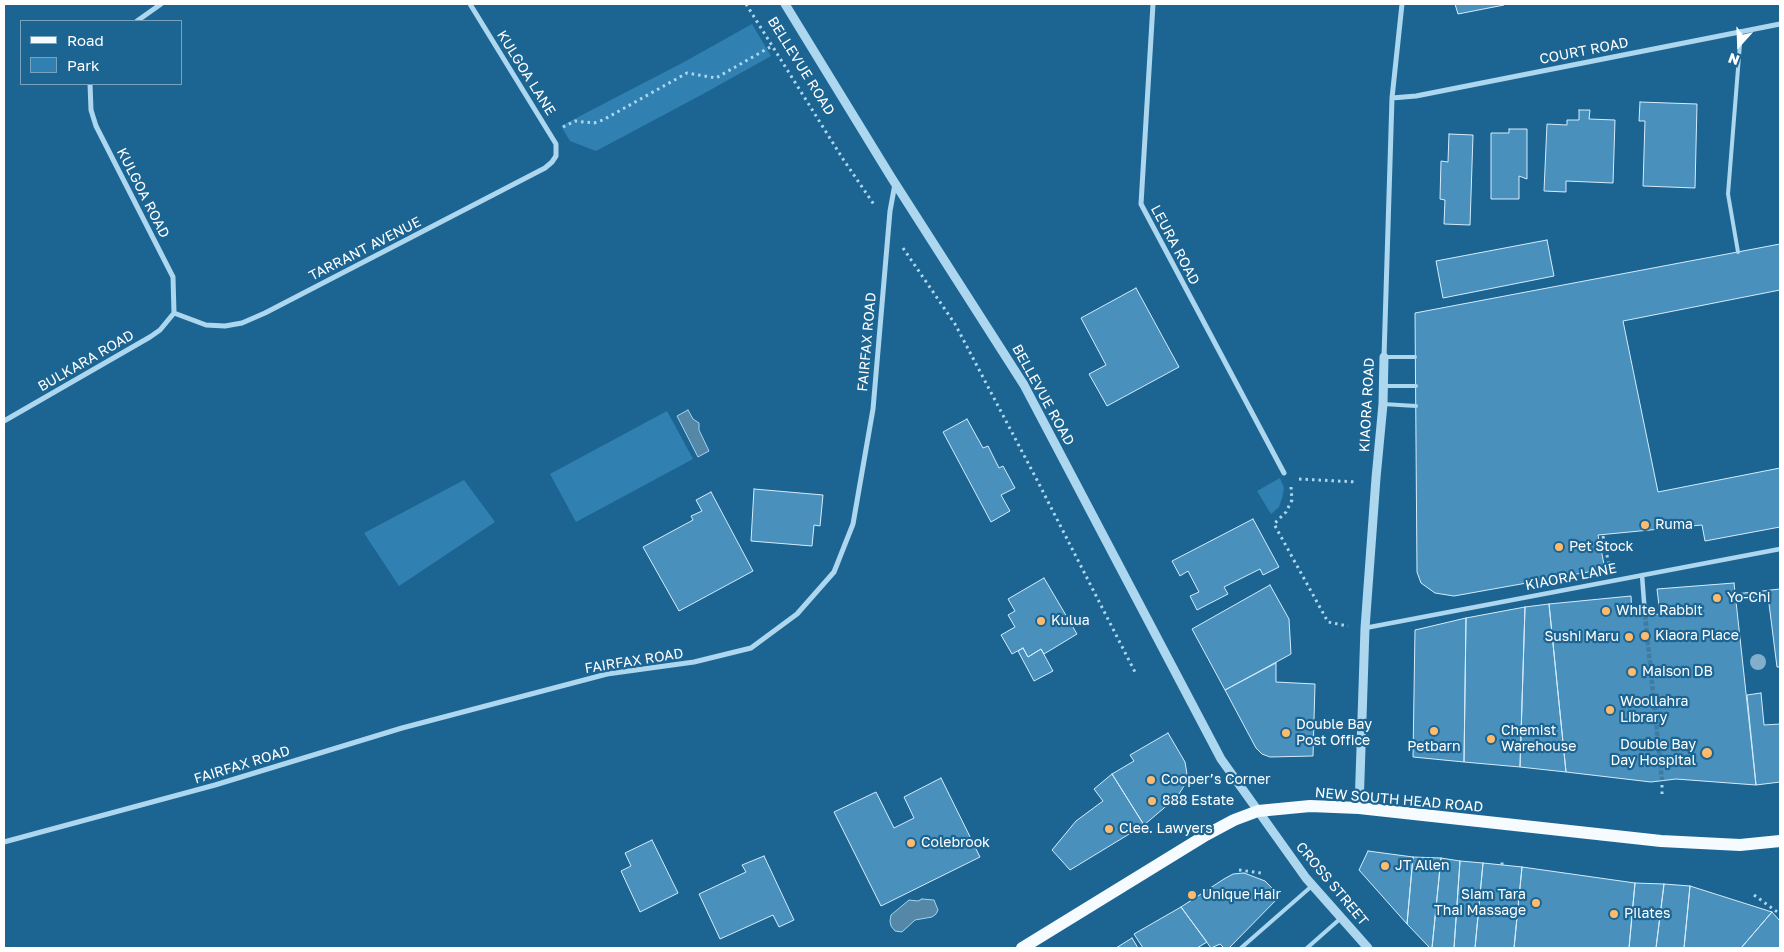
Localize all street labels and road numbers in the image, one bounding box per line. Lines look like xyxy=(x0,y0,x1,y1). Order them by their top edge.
street label: BELLEVUE ROAD xyxy=(764,14,838,118)
street label: KULGOA LANE xyxy=(493,27,559,119)
street label: COURT ROAD xyxy=(1538,34,1630,68)
street label: KULGOA ROAD xyxy=(113,145,173,241)
street label: LEURA ROAD xyxy=(1147,202,1203,288)
street label: TARRANT AVENUE xyxy=(306,213,424,285)
street label: FAIRFAX ROAD xyxy=(854,292,880,392)
street label: BULKARA ROAD xyxy=(35,327,137,395)
street label: BELLEVUE ROAD xyxy=(1008,342,1078,448)
street label: KIAORA ROAD xyxy=(1356,357,1378,453)
street label: KIAORA LANE xyxy=(1524,560,1618,594)
street label: FAIRFAX ROAD xyxy=(584,645,684,677)
street label: FAIRFAX ROAD xyxy=(192,742,292,788)
street label: NEW SOUTH HEAD ROAD xyxy=(1314,784,1484,816)
street label: CROSS STREET xyxy=(1292,839,1372,929)

